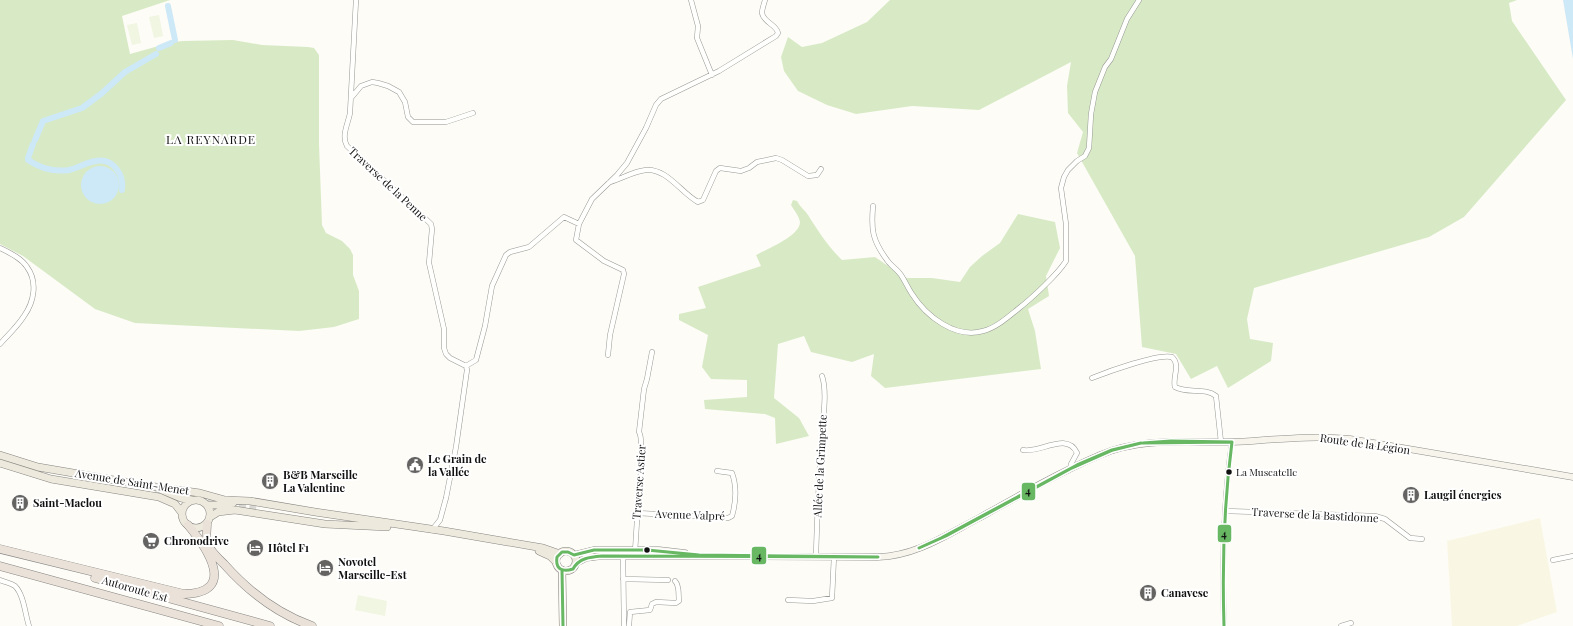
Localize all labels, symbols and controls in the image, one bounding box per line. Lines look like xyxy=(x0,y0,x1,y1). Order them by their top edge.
district label: LA REYNARDE xyxy=(166,131,256,147)
street label: Traverse de la Penne xyxy=(346,143,431,224)
street label: Allée de la Grimpette xyxy=(809,414,830,519)
street label: Route de la Légion xyxy=(1319,430,1412,457)
street label: Traverse Astier xyxy=(628,444,649,520)
place label: Le Grain de la Vallée xyxy=(428,451,487,479)
public building icon: Le Grain de la Vallée xyxy=(405,455,425,475)
street label: Avenue de Saint-Menet xyxy=(73,465,190,498)
place label: La Muscatelle xyxy=(1236,465,1297,479)
place label: B&B Marseille La Valentine xyxy=(283,467,358,495)
marker: La Muscatelle xyxy=(1224,467,1234,477)
building icon: B&B Marseille La Valentine xyxy=(260,471,280,491)
line badge: 4 xyxy=(1021,482,1036,501)
text: 4 xyxy=(1025,483,1031,498)
building icon: Laugil énergies xyxy=(1401,485,1421,505)
place label: Laugil énergies xyxy=(1424,487,1502,502)
building icon: Saint-Maclou xyxy=(10,493,30,513)
place label: Saint-Maclou xyxy=(33,495,102,510)
street label: Traverse de la Bastidonne xyxy=(1251,504,1379,525)
street label: Avenue Valpré xyxy=(654,506,726,523)
line badge: 4 xyxy=(1217,524,1232,543)
text: 4 xyxy=(1221,526,1227,541)
supermarket icon: Chronodrive xyxy=(141,531,161,551)
place label: Chronodrive xyxy=(164,533,229,548)
hotel icon: Hôtel F1 xyxy=(245,538,265,558)
place label: Hôtel F1 xyxy=(268,540,309,555)
unlabelled marker xyxy=(642,545,652,555)
line badge: 4 xyxy=(751,546,767,565)
text: 4 xyxy=(756,548,762,563)
place label: Novotel Marseille-Est xyxy=(338,554,407,582)
hotel icon: Novotel Marseille-Est xyxy=(315,558,335,578)
street label: Autoroute Est xyxy=(100,572,170,605)
building icon: Canavese xyxy=(1138,583,1158,603)
place label: Canavese xyxy=(1161,585,1209,600)

